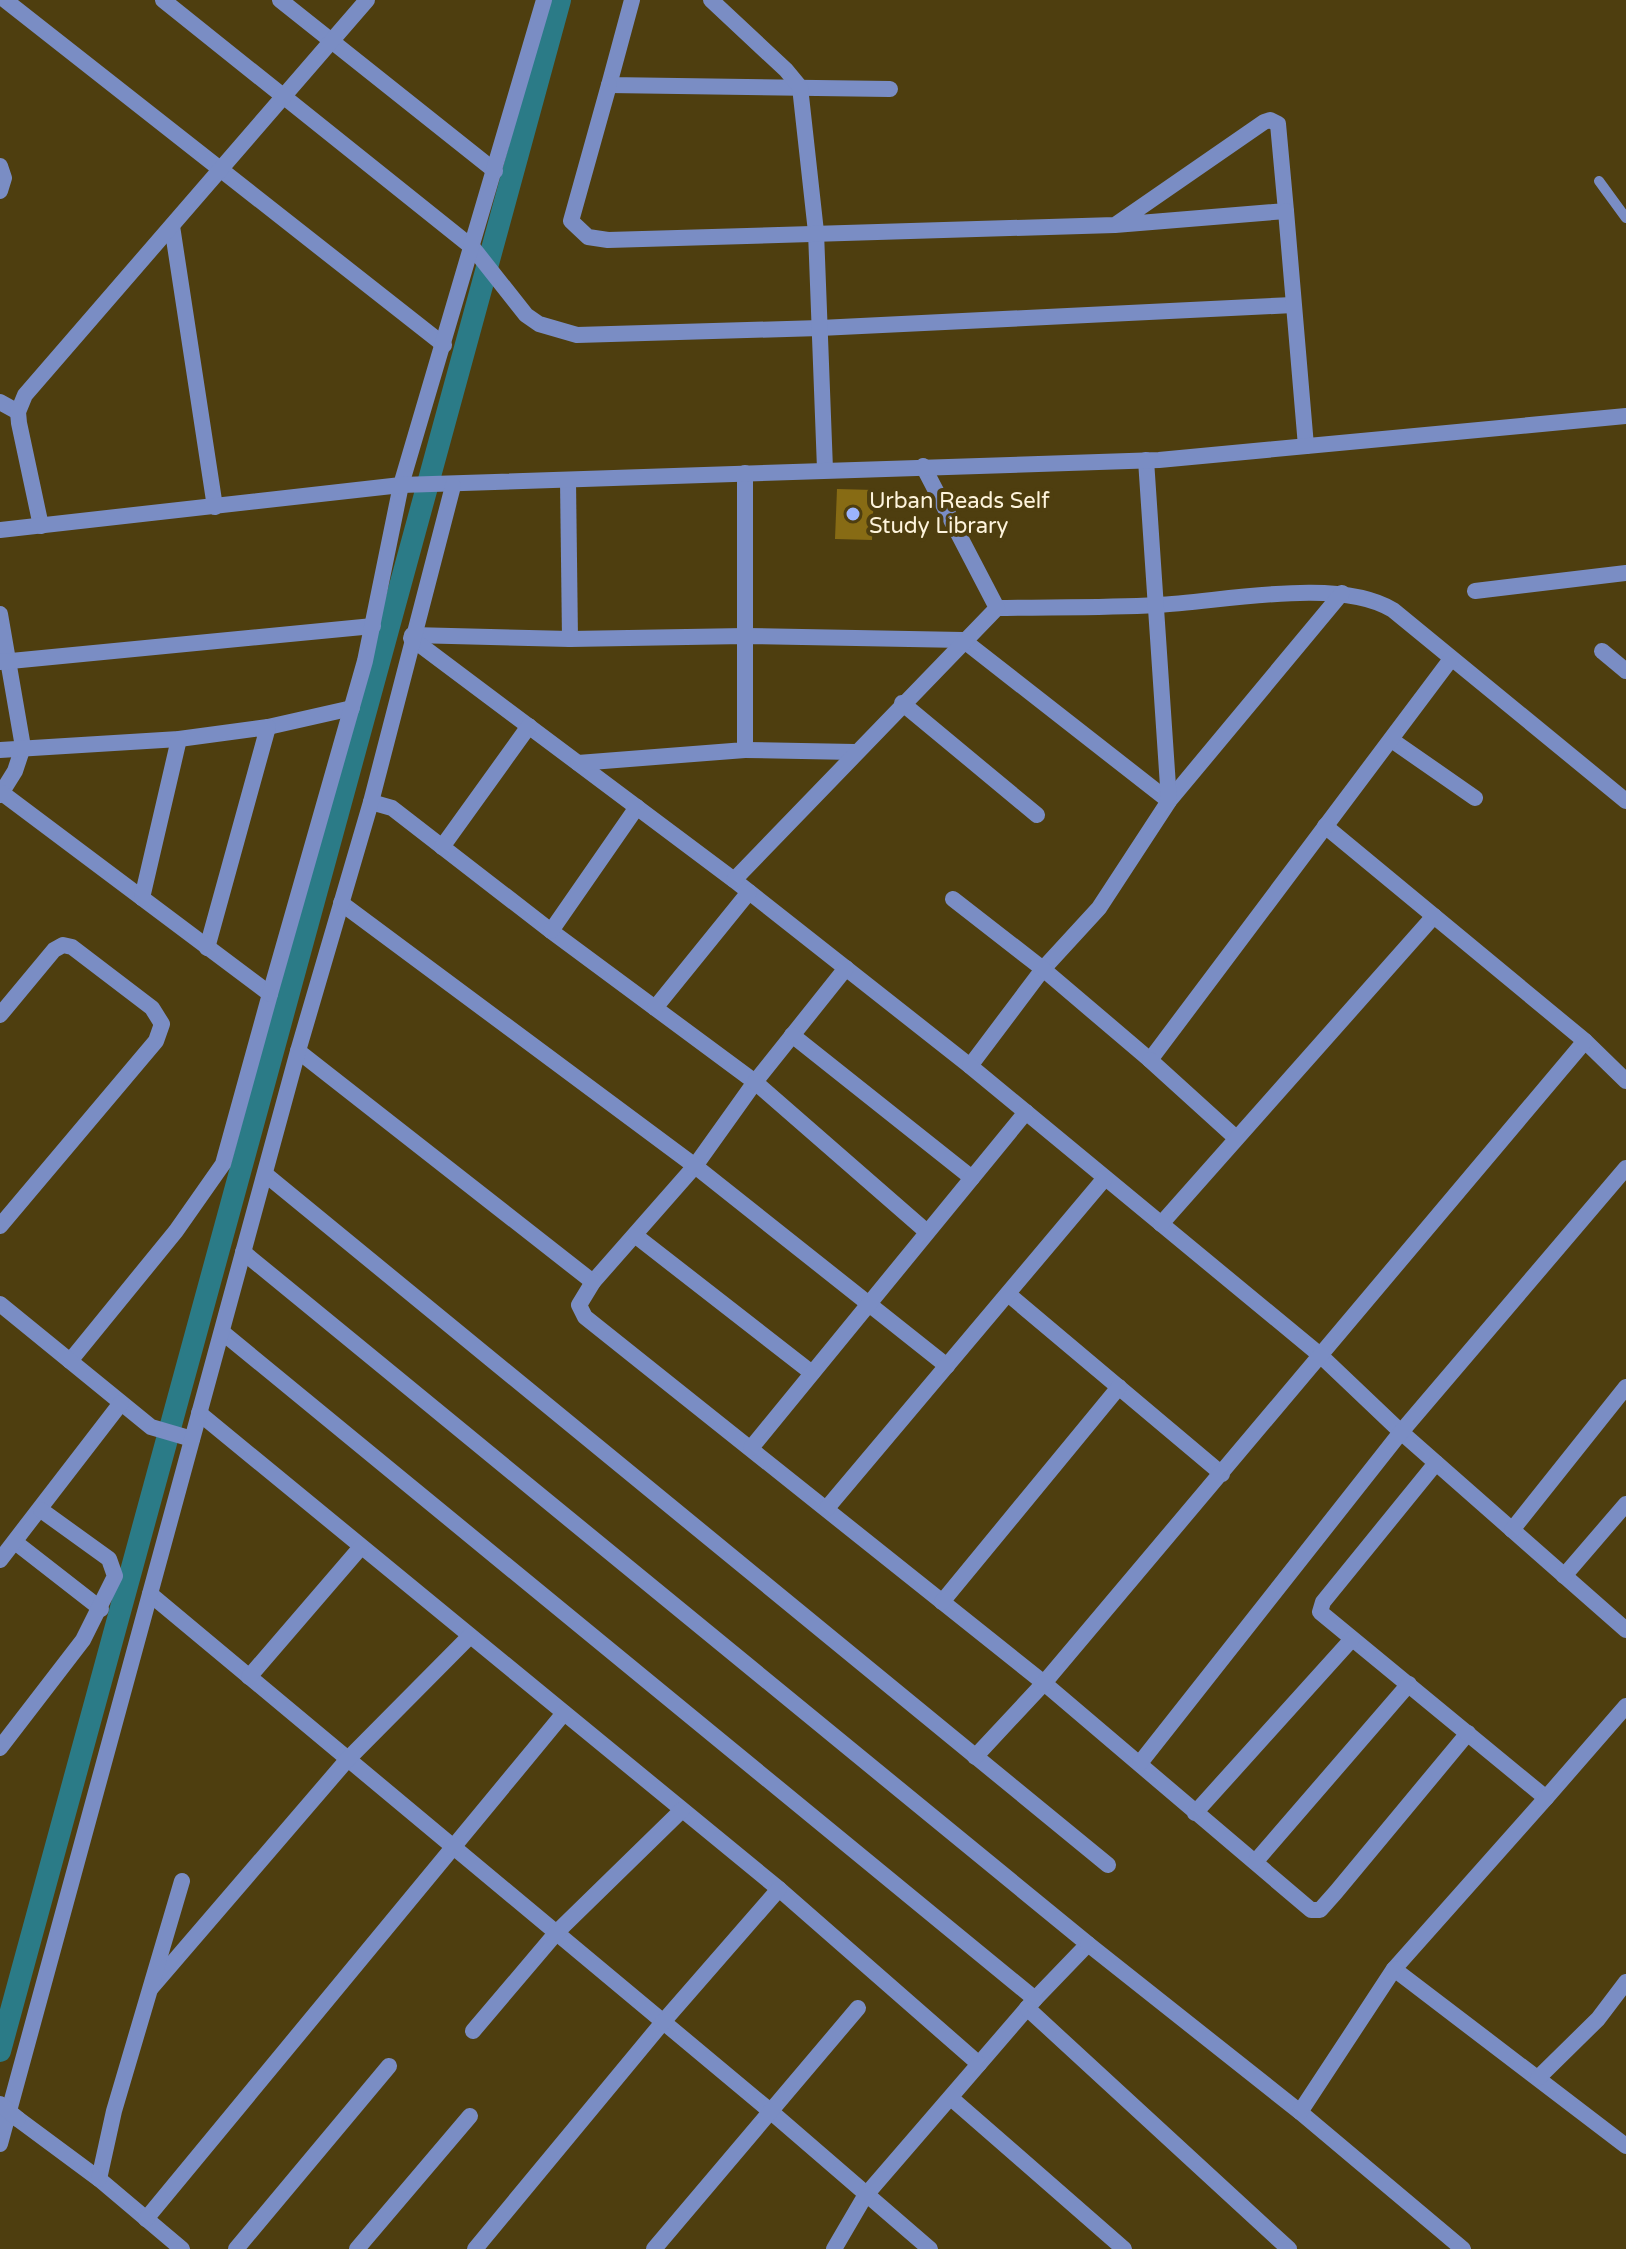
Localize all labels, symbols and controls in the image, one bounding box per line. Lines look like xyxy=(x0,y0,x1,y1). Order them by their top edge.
place label: Urban Reads Self Study Library xyxy=(869,488,1050,539)
marker: Urban Reads Self Study Library xyxy=(844,505,862,523)

